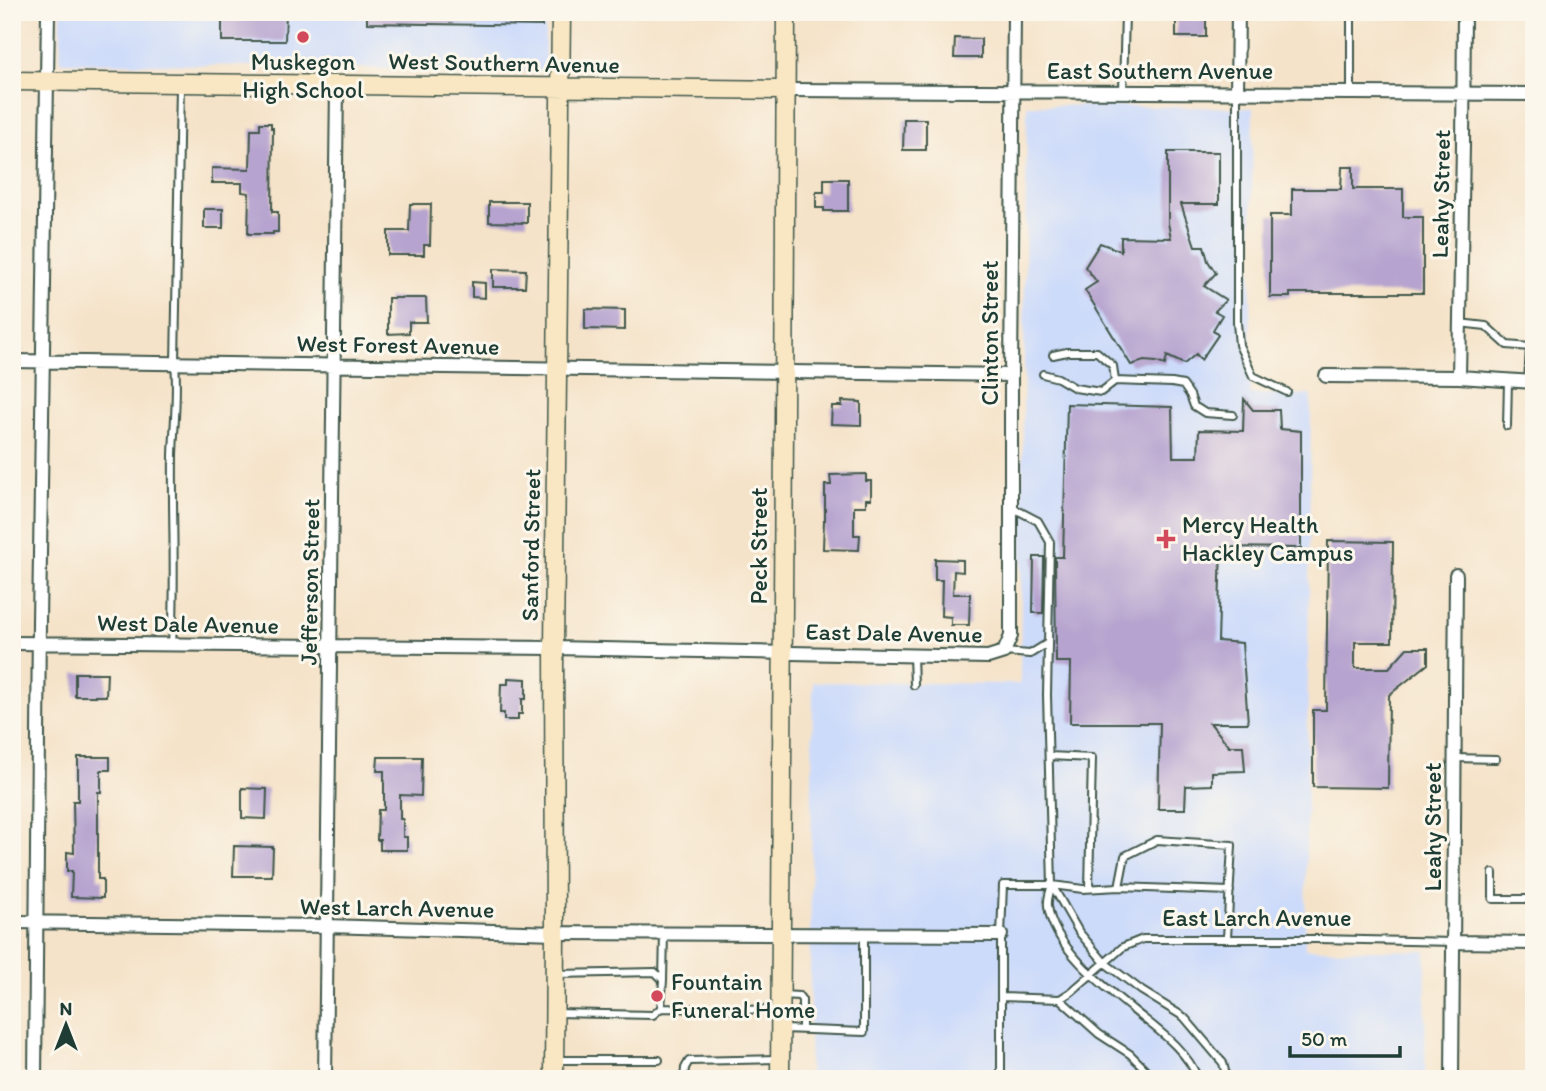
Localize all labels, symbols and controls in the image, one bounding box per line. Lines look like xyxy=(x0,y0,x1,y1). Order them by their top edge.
marker: Muskegon High School xyxy=(295,29,311,45)
street label: West Southern Avenue xyxy=(388,46,620,79)
place label: Muskegon High School xyxy=(242,47,364,104)
street label: East Southern Avenue xyxy=(1047,56,1273,85)
street label: Leahy Street xyxy=(1425,129,1456,259)
street label: Clinton Street xyxy=(975,260,1004,406)
street label: West Forest Avenue xyxy=(296,328,500,361)
street label: Sanford Street xyxy=(515,468,546,622)
street label: Peck Street xyxy=(744,487,773,605)
street label: Jefferson Street xyxy=(294,498,325,666)
place label: Mercy Health Hackley Campus xyxy=(1182,510,1353,567)
marker: Mercy Health Hackley Campus xyxy=(1156,529,1176,549)
street label: West Dale Avenue xyxy=(97,607,279,640)
street label: East Dale Avenue xyxy=(805,616,983,649)
street label: Leahy Street xyxy=(1418,763,1447,891)
street label: West Larch Avenue xyxy=(299,891,495,924)
street label: East Larch Avenue xyxy=(1162,903,1352,932)
place label: Fountain Funeral Home xyxy=(671,967,816,1024)
marker: Fountain Funeral Home xyxy=(649,988,665,1004)
north arrow xyxy=(32,990,102,1060)
text: N xyxy=(60,997,72,1020)
scale bar xyxy=(1290,1014,1401,1058)
text: 50 m xyxy=(1301,1026,1348,1051)

